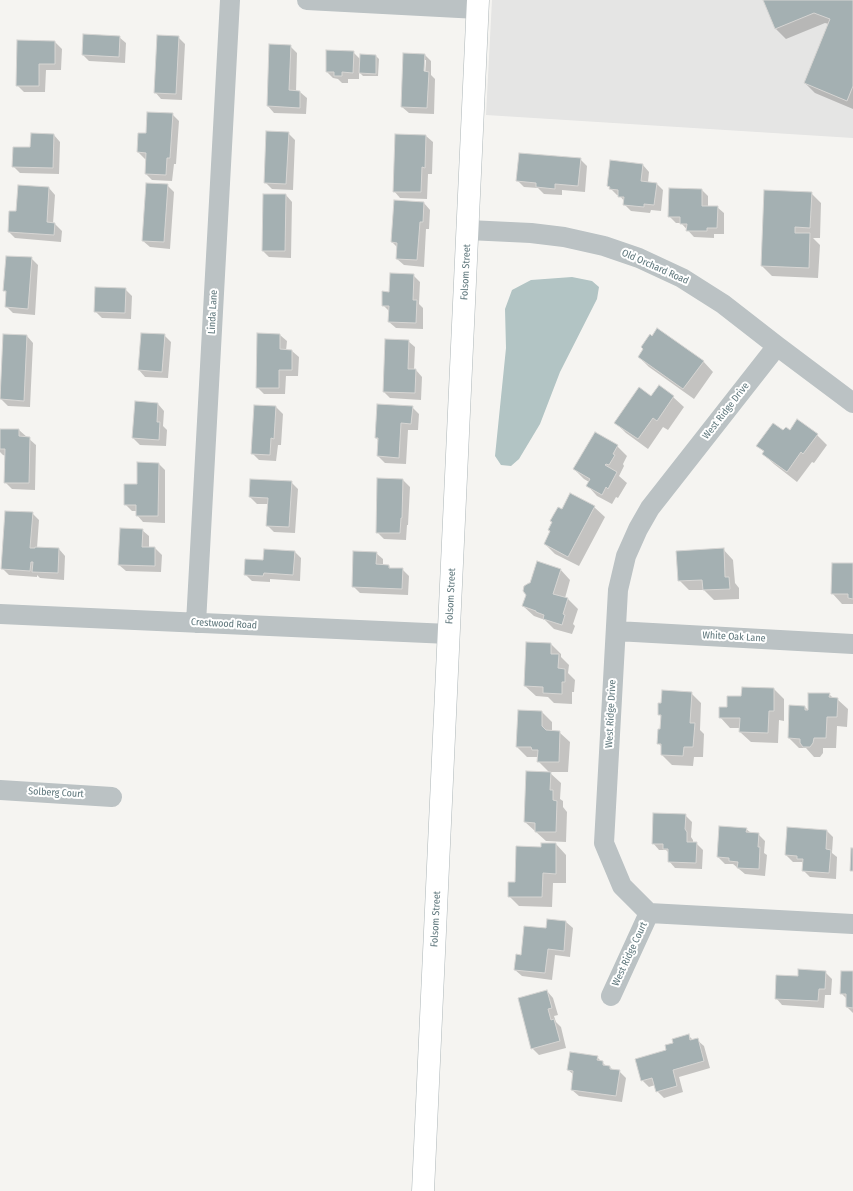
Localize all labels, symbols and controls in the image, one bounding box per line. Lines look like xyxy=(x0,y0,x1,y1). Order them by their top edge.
street label: Folsom Street xyxy=(459,244,473,300)
street label: Old Orchard Road xyxy=(620,247,690,287)
street label: Linda Lane xyxy=(206,290,220,334)
street label: West Ridge Drive xyxy=(700,380,752,442)
street label: Folsom Street xyxy=(444,568,458,624)
street label: Crestwood Road xyxy=(191,616,257,632)
street label: White Oak Lane xyxy=(702,629,766,645)
street label: West Ridge Drive xyxy=(603,679,619,749)
street label: Solberg Court xyxy=(28,786,84,800)
street label: Folsom Street xyxy=(429,891,443,947)
street label: West Ridge Court xyxy=(610,920,650,988)

